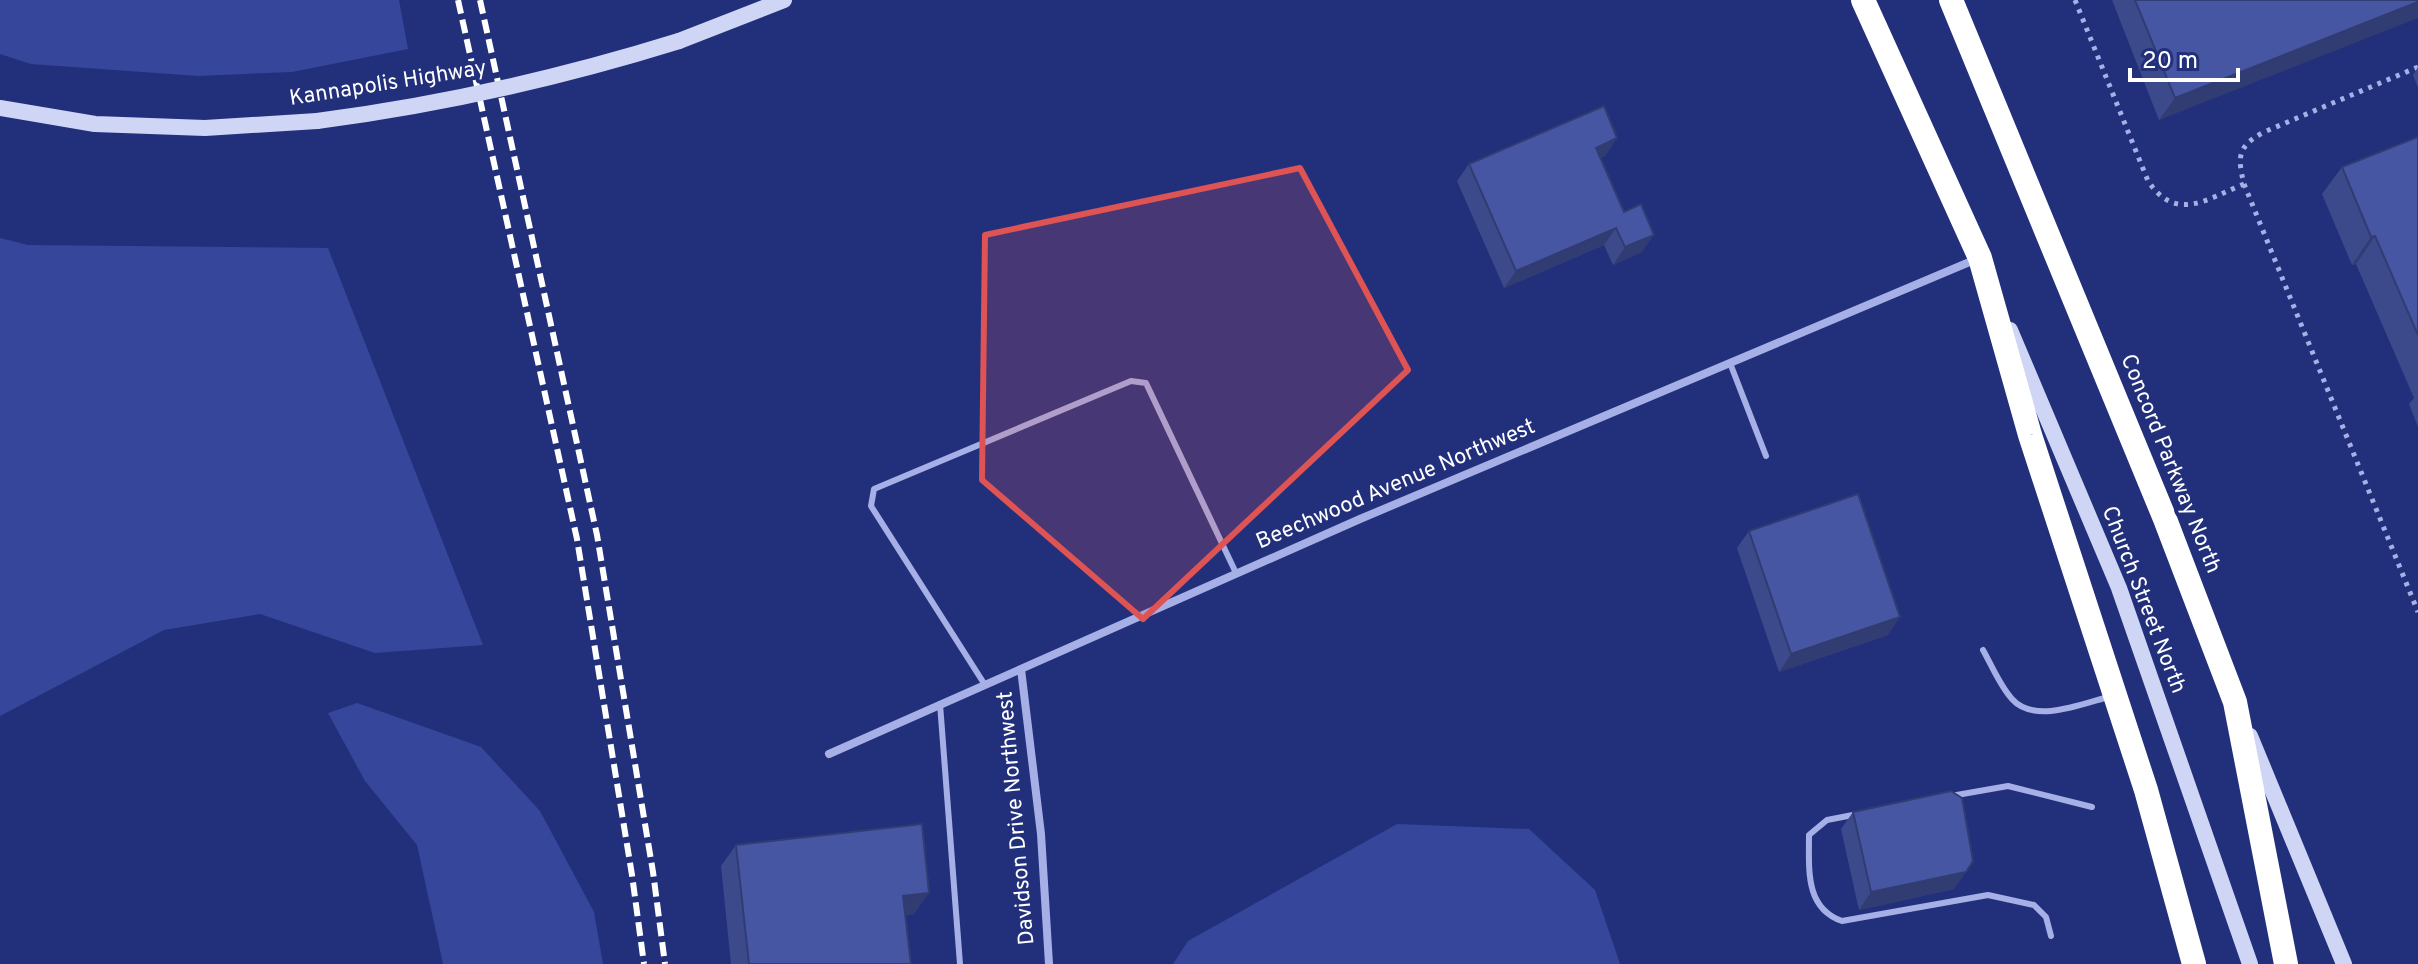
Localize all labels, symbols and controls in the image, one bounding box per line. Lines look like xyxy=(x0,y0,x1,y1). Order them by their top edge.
scale bar xyxy=(2130,32,2238,82)
text: 20 m xyxy=(2142,47,2198,77)
street label: Kannapolis Highway xyxy=(288,55,488,113)
street label: Concord Parkway North xyxy=(2114,350,2226,578)
street label: Beechwood Avenue Northwest xyxy=(1252,414,1540,556)
street label: Church Street North xyxy=(2095,503,2191,697)
street label: Davidson Drive Northwest xyxy=(992,690,1042,946)

